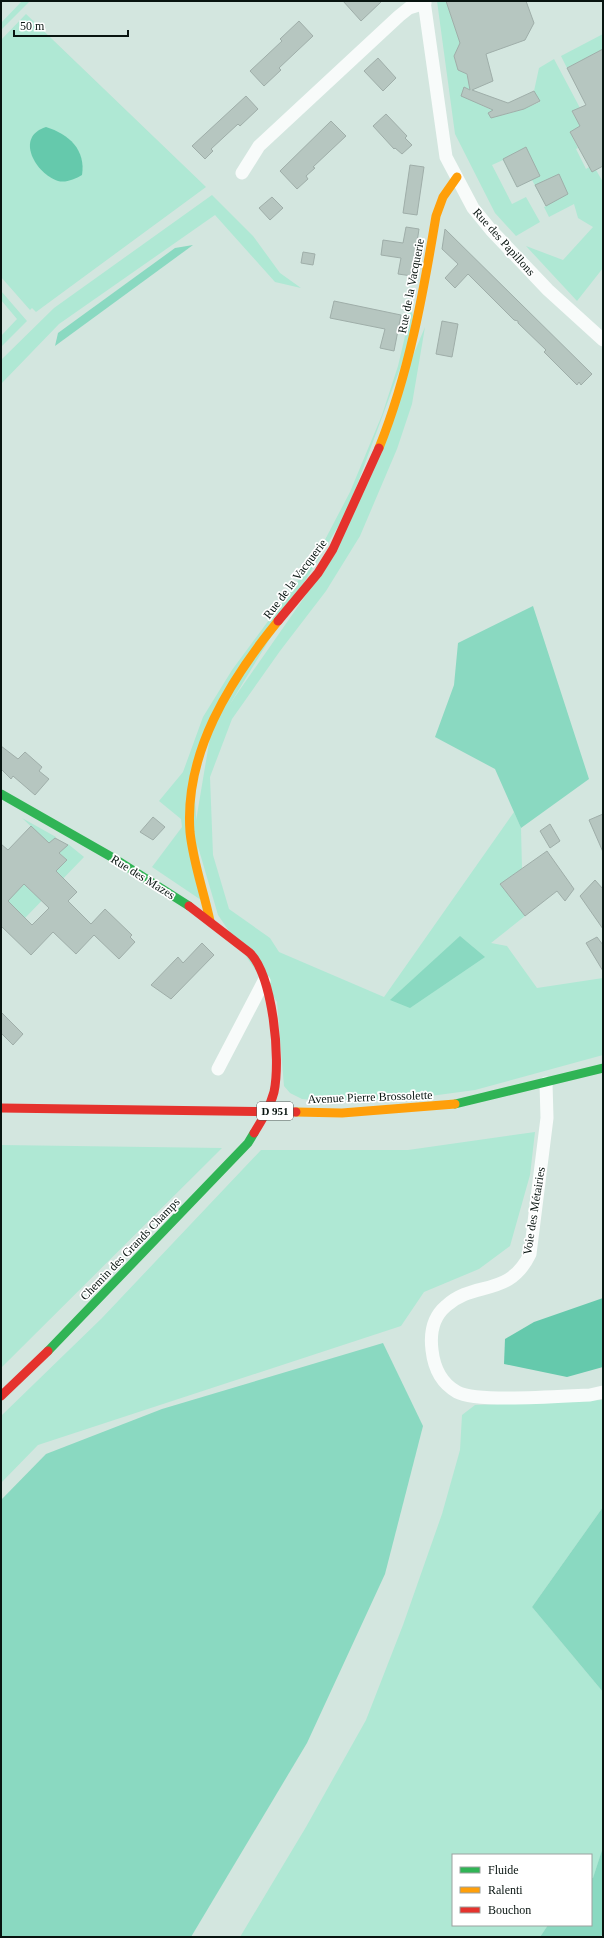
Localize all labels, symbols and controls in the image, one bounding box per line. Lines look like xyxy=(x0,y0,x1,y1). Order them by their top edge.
scale bar xyxy=(14,12,128,38)
text: 50 m xyxy=(20,19,45,33)
street label: Rue des Papillons xyxy=(470,205,538,279)
street label: Rue de la Vacquerie xyxy=(395,238,427,334)
street label: Rue de la Vacquerie xyxy=(260,536,330,622)
street label: Rue des Mazes xyxy=(108,852,178,902)
street label: Avenue Pierre Brossolette xyxy=(307,1088,433,1106)
road number: D 951 xyxy=(257,1102,293,1120)
street label: Voie des Métairies xyxy=(520,1166,548,1256)
street label: Chemin des Grands Champs xyxy=(77,1195,183,1303)
legend xyxy=(452,1854,592,1926)
text: Fluide xyxy=(488,1863,519,1877)
text: Ralenti xyxy=(488,1883,523,1897)
text: Bouchon xyxy=(488,1903,531,1917)

